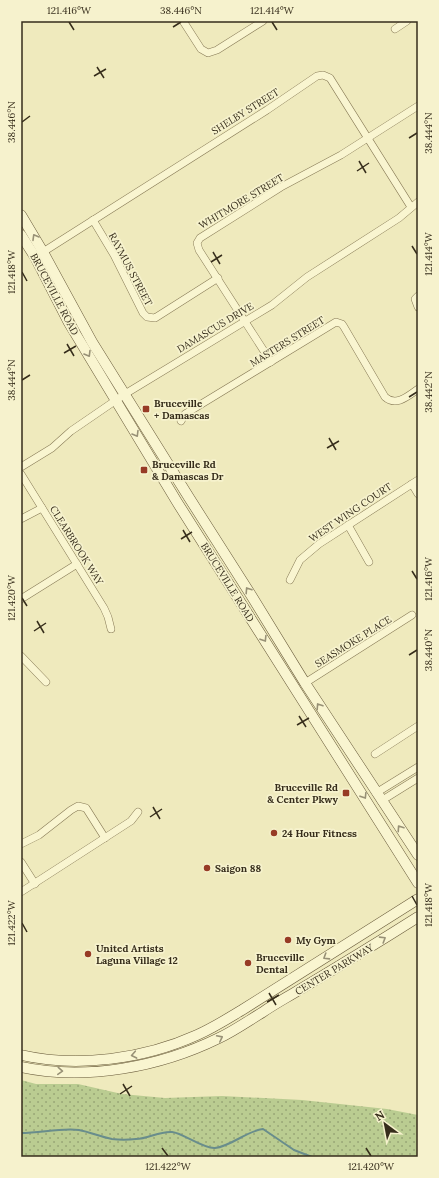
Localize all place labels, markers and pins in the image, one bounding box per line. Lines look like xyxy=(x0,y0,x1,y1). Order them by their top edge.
place label: Bruceville + Damascas xyxy=(154,397,209,422)
marker: Bruceville + Damascas xyxy=(141,404,151,414)
place label: Bruceville Rd & Damascas Dr xyxy=(152,458,224,483)
marker: Bruceville Rd & Damascas Dr xyxy=(139,465,149,475)
place label: Bruceville Rd & Center Pkwy xyxy=(267,781,338,806)
marker: Bruceville Rd & Center Pkwy xyxy=(341,788,351,798)
place label: 24 Hour Fitness xyxy=(282,827,357,840)
marker: 24 Hour Fitness xyxy=(269,828,279,838)
place label: Saigon 88 xyxy=(215,862,261,875)
marker: Saigon 88 xyxy=(202,863,212,873)
place label: My Gym xyxy=(296,934,336,947)
marker: My Gym xyxy=(283,935,293,945)
place label: United Artists Laguna Village 12 xyxy=(96,942,178,967)
marker: United Artists Laguna Village 12 xyxy=(83,949,93,959)
place label: Bruceville Dental xyxy=(256,951,305,976)
marker: Bruceville Dental xyxy=(243,958,253,968)

